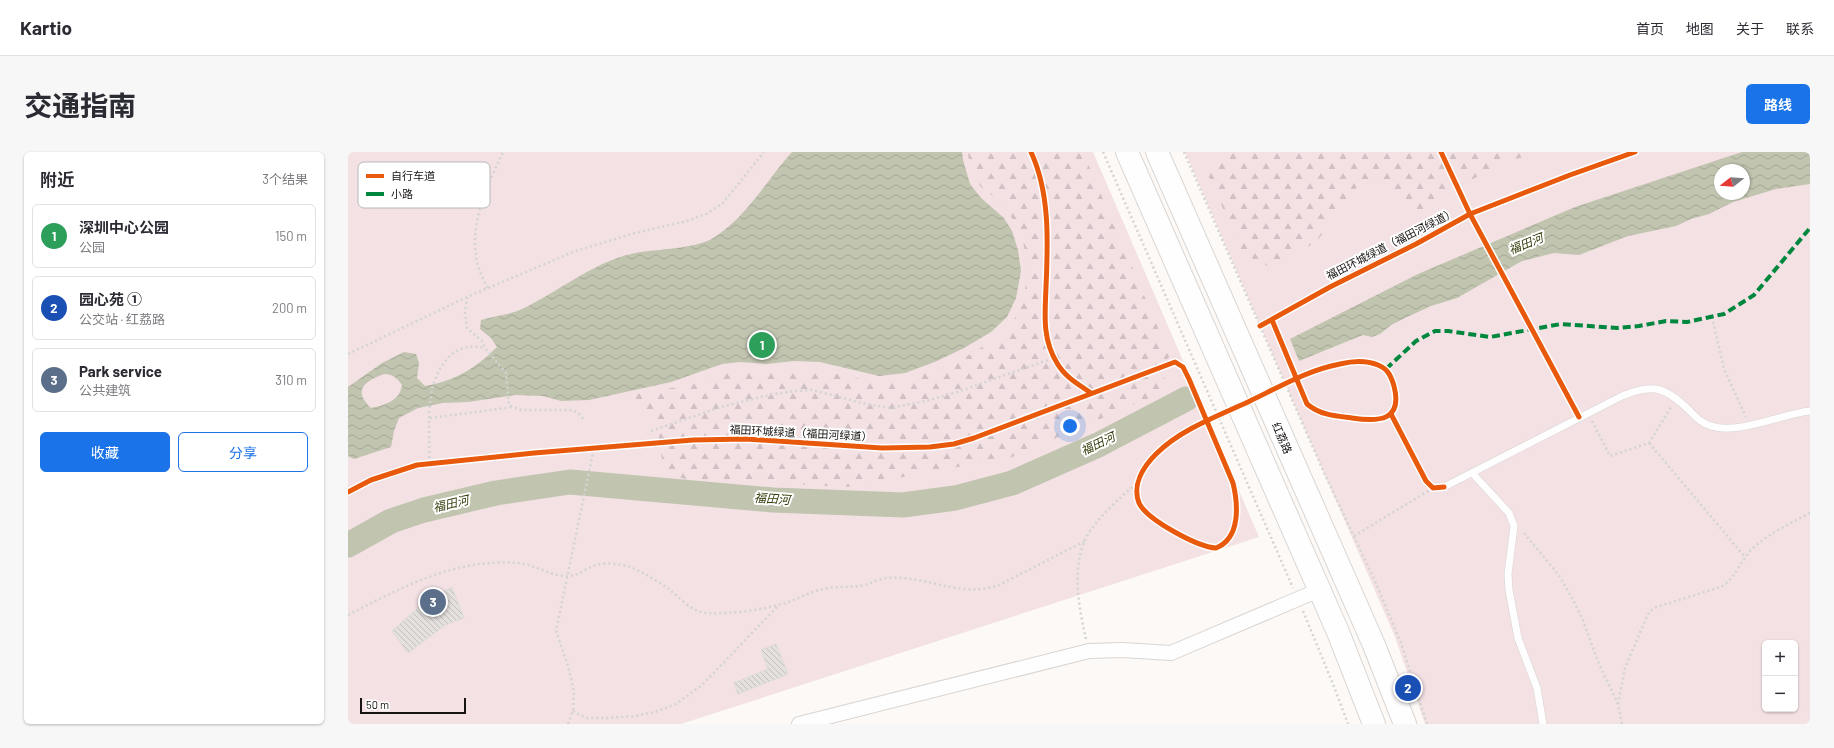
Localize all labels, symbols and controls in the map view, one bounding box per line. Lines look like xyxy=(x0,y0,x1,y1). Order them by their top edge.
text: Kartio xyxy=(20,16,72,39)
text: 首页 xyxy=(1636,20,1664,37)
text: 地图 xyxy=(1686,20,1714,37)
text: 关于 xyxy=(1736,20,1764,37)
text: 联系 xyxy=(1786,20,1814,37)
button: 路线 xyxy=(1746,84,1810,124)
text: 交通指南 xyxy=(24,88,136,122)
legend xyxy=(358,162,490,208)
north arrow xyxy=(1714,164,1750,200)
text: 附近 xyxy=(40,169,74,189)
text: 自行车道 xyxy=(391,169,435,182)
text: 3个结果 xyxy=(262,171,308,187)
text: 小路 xyxy=(391,187,413,200)
street label: 福田环城绿道（福田河绿道） xyxy=(1324,205,1457,282)
text: 深圳中心公园 xyxy=(79,218,169,236)
text: 1 xyxy=(52,228,56,244)
text: 150 m xyxy=(275,228,307,244)
water label: 福田河 xyxy=(1506,229,1547,256)
text: 公园 xyxy=(79,239,105,255)
text: 园心苑 ① xyxy=(79,290,142,308)
text: 2 xyxy=(50,300,58,316)
text: 200 m xyxy=(272,300,307,316)
text: 公交站 · 红荔路 xyxy=(79,311,165,327)
pin: 1 xyxy=(749,330,775,360)
text: Park service xyxy=(79,362,162,380)
text: 3 xyxy=(50,372,58,388)
text: 310 m xyxy=(275,372,307,388)
text: 公共建筑 xyxy=(79,382,131,398)
your location xyxy=(1060,416,1080,436)
street label: 红荔路 xyxy=(1270,420,1295,456)
street label: 福田环城绿道（福田河绿道） xyxy=(729,422,873,443)
water label: 福田河 xyxy=(1078,428,1119,457)
button: 收藏 xyxy=(40,432,170,472)
button: 分享 xyxy=(178,432,308,472)
water label: 福田河 xyxy=(754,490,793,506)
water label: 福田河 xyxy=(432,492,472,514)
pin: 3 xyxy=(420,587,446,617)
map controls xyxy=(1762,640,1798,712)
button: + xyxy=(1762,640,1798,676)
pin: 2 xyxy=(1395,673,1421,703)
button: − xyxy=(1762,676,1798,712)
scale bar xyxy=(360,696,466,715)
text: 50 m xyxy=(366,698,389,711)

